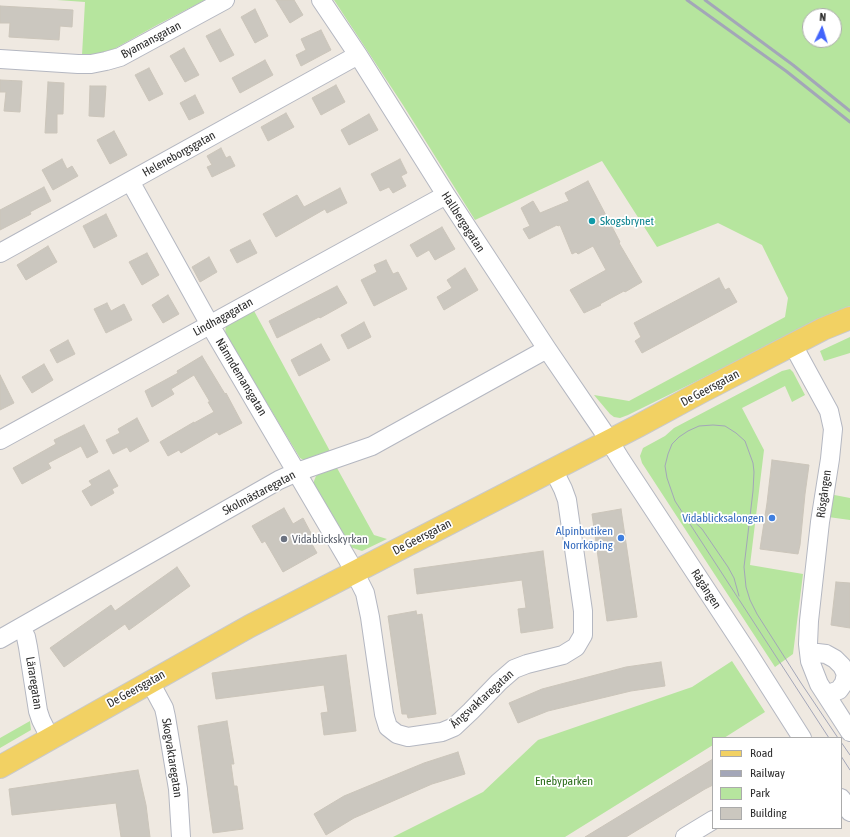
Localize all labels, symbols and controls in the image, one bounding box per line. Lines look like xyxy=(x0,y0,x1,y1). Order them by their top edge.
north arrow xyxy=(802,8,842,48)
text: N xyxy=(819,11,826,23)
street label: Byamansgatan xyxy=(119,18,183,62)
street label: Heleneborgsgatan xyxy=(140,128,218,180)
street label: Hallbergagatan xyxy=(438,189,488,255)
place label: Skogsbrynet xyxy=(600,214,654,228)
marker: Skogsbrynet xyxy=(587,216,597,226)
street label: Lindhagagatan xyxy=(191,295,255,339)
street label: Nämndemansgatan xyxy=(212,336,270,418)
street label: De Geersgatan xyxy=(678,367,742,409)
street label: Skolmästaregatan xyxy=(220,468,298,518)
street label: Rösgången xyxy=(814,469,834,519)
place label: Vidablicksalongen xyxy=(682,511,764,525)
marker: Vidablicksalongen xyxy=(767,513,777,523)
street label: De Geersgatan xyxy=(390,516,454,558)
place label: Alpinbutiken Norrköping xyxy=(556,524,613,552)
place label: Vidablickskyrkan xyxy=(292,532,368,546)
marker: Alpinbutiken Norrköping xyxy=(616,533,626,543)
marker: Vidablickskyrkan xyxy=(279,534,289,544)
street label: Rågången xyxy=(688,567,724,611)
street label: Läraregatan xyxy=(23,655,45,711)
street label: De Geersgatan xyxy=(104,667,168,711)
street label: Ängsvaktaregatan xyxy=(447,667,517,731)
street label: Skogvaktaregatan xyxy=(159,717,185,799)
legend xyxy=(712,737,842,829)
text: Road xyxy=(750,746,773,760)
text: Railway xyxy=(750,766,785,780)
park label: Enebyparken xyxy=(535,774,593,788)
text: Park xyxy=(750,786,770,800)
text: Building xyxy=(750,806,787,820)

